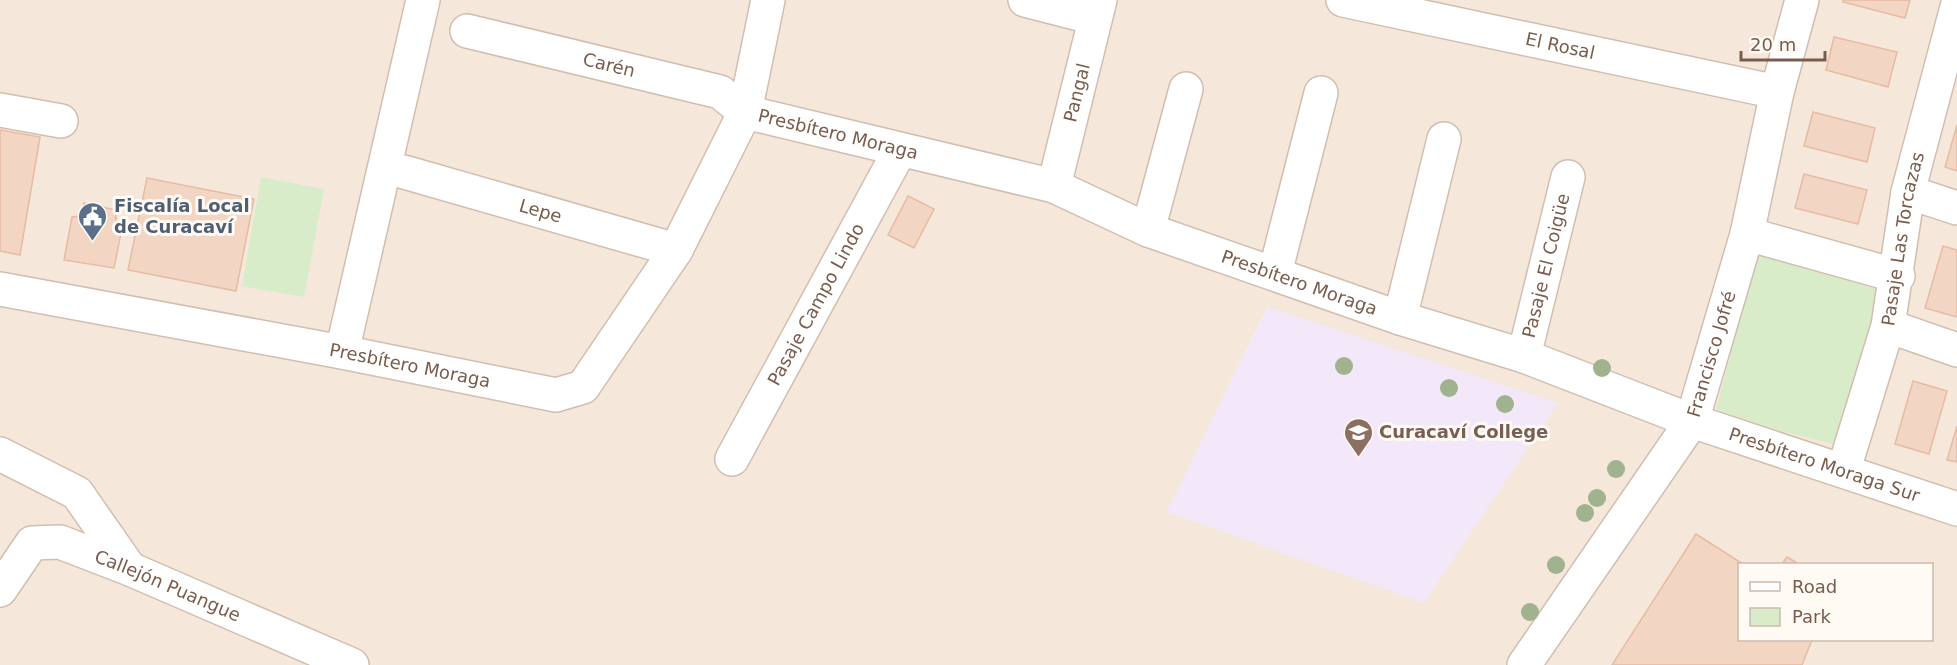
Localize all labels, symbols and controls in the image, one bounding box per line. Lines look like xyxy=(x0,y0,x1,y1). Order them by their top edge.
scale bar xyxy=(1741,24,1825,62)
street label: El Rosal xyxy=(1524,28,1597,63)
text: 20 m xyxy=(1750,34,1796,55)
street label: Carén xyxy=(581,48,637,81)
street label: Pangal xyxy=(1059,61,1094,124)
street label: Presbítero Moraga xyxy=(756,105,920,163)
street label: Pasaje Las Torcazas xyxy=(1877,150,1928,327)
street label: Pasaje El Coigüe xyxy=(1518,191,1574,340)
place label: Fiscalía Local de Curacaví xyxy=(114,195,250,237)
street label: Lepe xyxy=(517,195,564,227)
public building icon: Fiscalía Local de Curacaví xyxy=(77,200,109,242)
street label: Pasaje Campo Lindo xyxy=(763,219,868,389)
street label: Presbítero Moraga xyxy=(1219,245,1380,319)
street label: Francisco Jofré xyxy=(1683,288,1740,420)
street label: Presbítero Moraga xyxy=(328,339,492,392)
school or university icon: Curacaví College xyxy=(1342,416,1374,458)
place label: Curacaví College xyxy=(1379,421,1548,442)
street label: Presbítero Moraga Sur xyxy=(1726,423,1923,506)
street label: Callejón Puangue xyxy=(92,545,244,626)
legend xyxy=(1738,563,1933,641)
text: Road xyxy=(1792,576,1837,597)
text: Park xyxy=(1792,606,1831,627)

